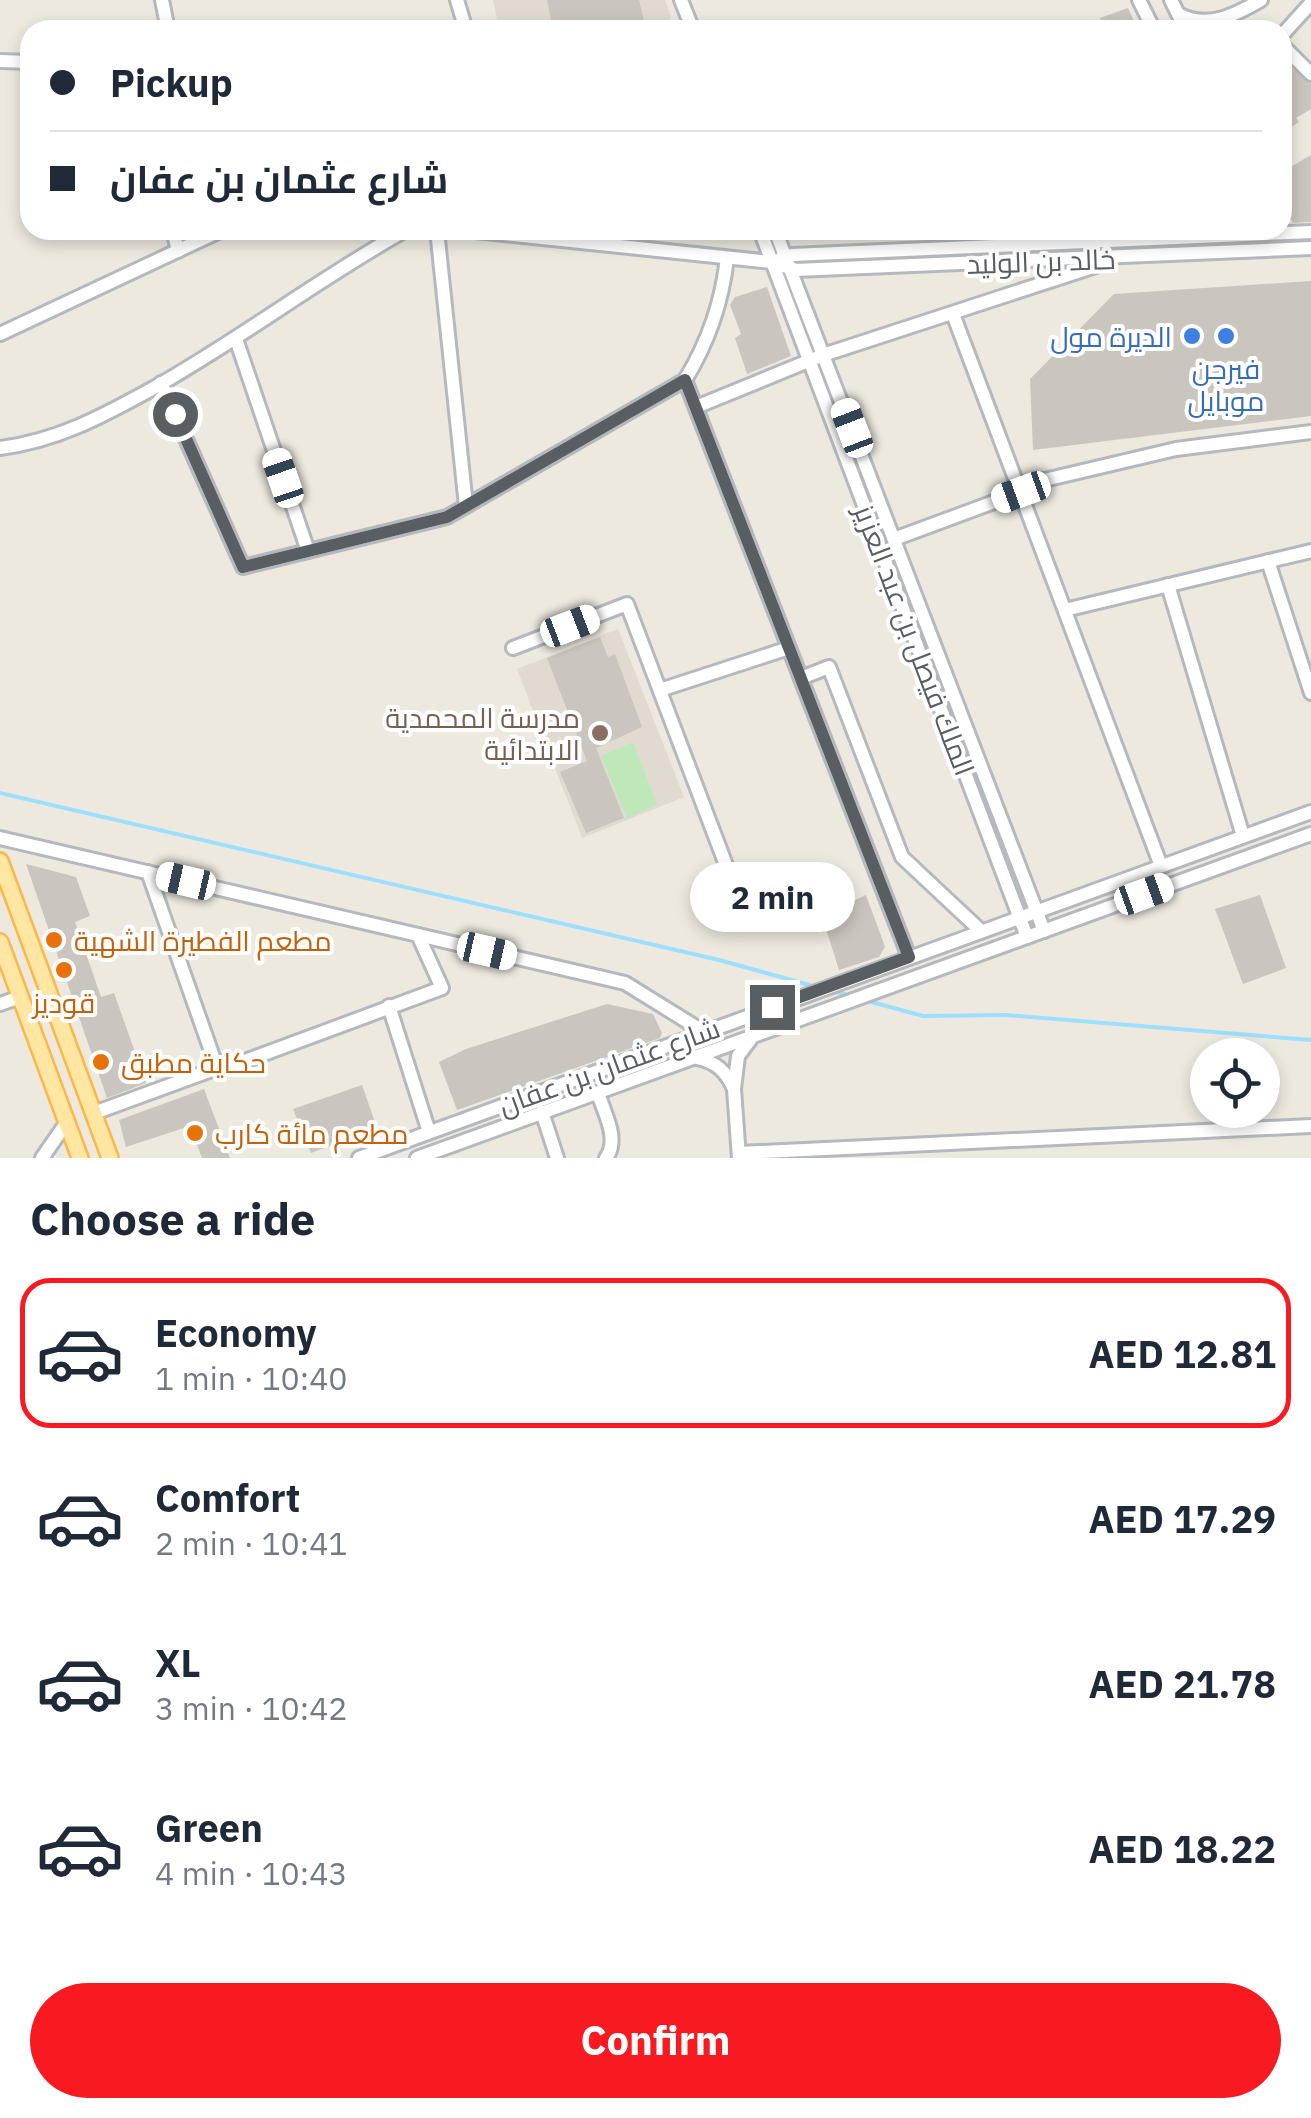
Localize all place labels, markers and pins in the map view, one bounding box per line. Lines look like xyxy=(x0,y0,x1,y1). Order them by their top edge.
place label: الديرة مول xyxy=(1050,318,1172,355)
marker: الديرة مول xyxy=(1181,325,1203,347)
marker: فيرجن موبايل xyxy=(1215,325,1237,347)
place label: فيرجن موبايل xyxy=(1188,350,1264,419)
place label: مدرسة المحمدية الابتدائية xyxy=(385,699,580,768)
marker: مدرسة المحمدية الابتدائية xyxy=(589,722,611,744)
place label: مطعم الفطيرة الشهية xyxy=(74,922,332,961)
marker: مطعم الفطيرة الشهية xyxy=(43,929,65,951)
marker: قوديز xyxy=(53,959,75,981)
place label: قوديز xyxy=(31,984,95,1021)
place label: حكاية مطبق xyxy=(121,1044,266,1081)
marker: حكاية مطبق xyxy=(90,1051,112,1073)
place label: مطعم مائة كارب xyxy=(215,1115,409,1154)
marker: مطعم مائة كارب xyxy=(184,1122,206,1144)

